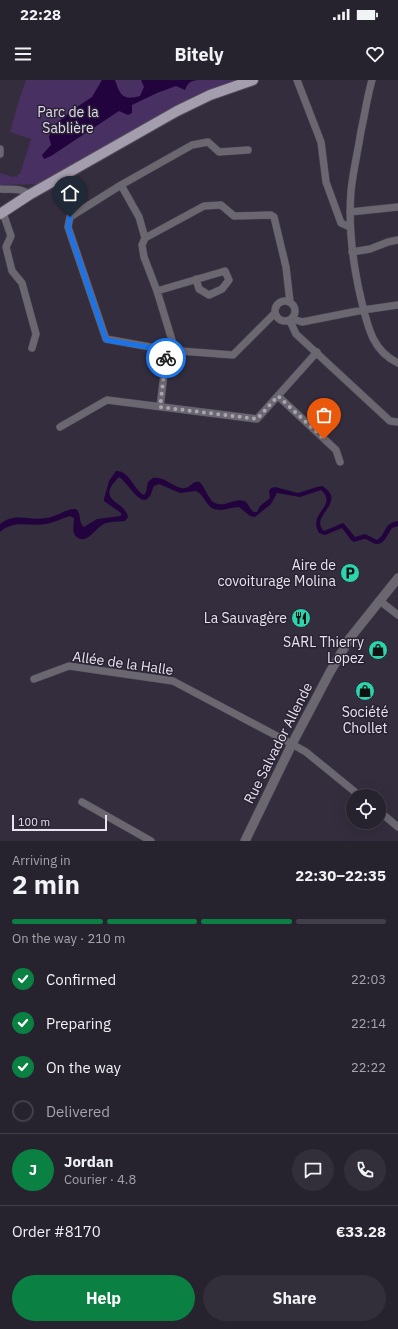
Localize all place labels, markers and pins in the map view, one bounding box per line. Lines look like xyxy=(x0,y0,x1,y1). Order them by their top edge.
pin xyxy=(53,176,87,217)
pin xyxy=(307,398,341,439)
place label: Aire de covoiturage Molina xyxy=(218,556,337,590)
parking icon: Aire de covoiturage Molina xyxy=(339,562,361,584)
restaurant icon: La Sauvagère xyxy=(290,607,312,629)
place label: La Sauvagère xyxy=(204,609,287,627)
place label: SARL Thierry Lopez xyxy=(283,633,364,667)
shop icon: SARL Thierry Lopez xyxy=(367,639,389,661)
shop icon: Société Chollet xyxy=(354,680,376,702)
place label: Société Chollet xyxy=(342,703,389,737)

